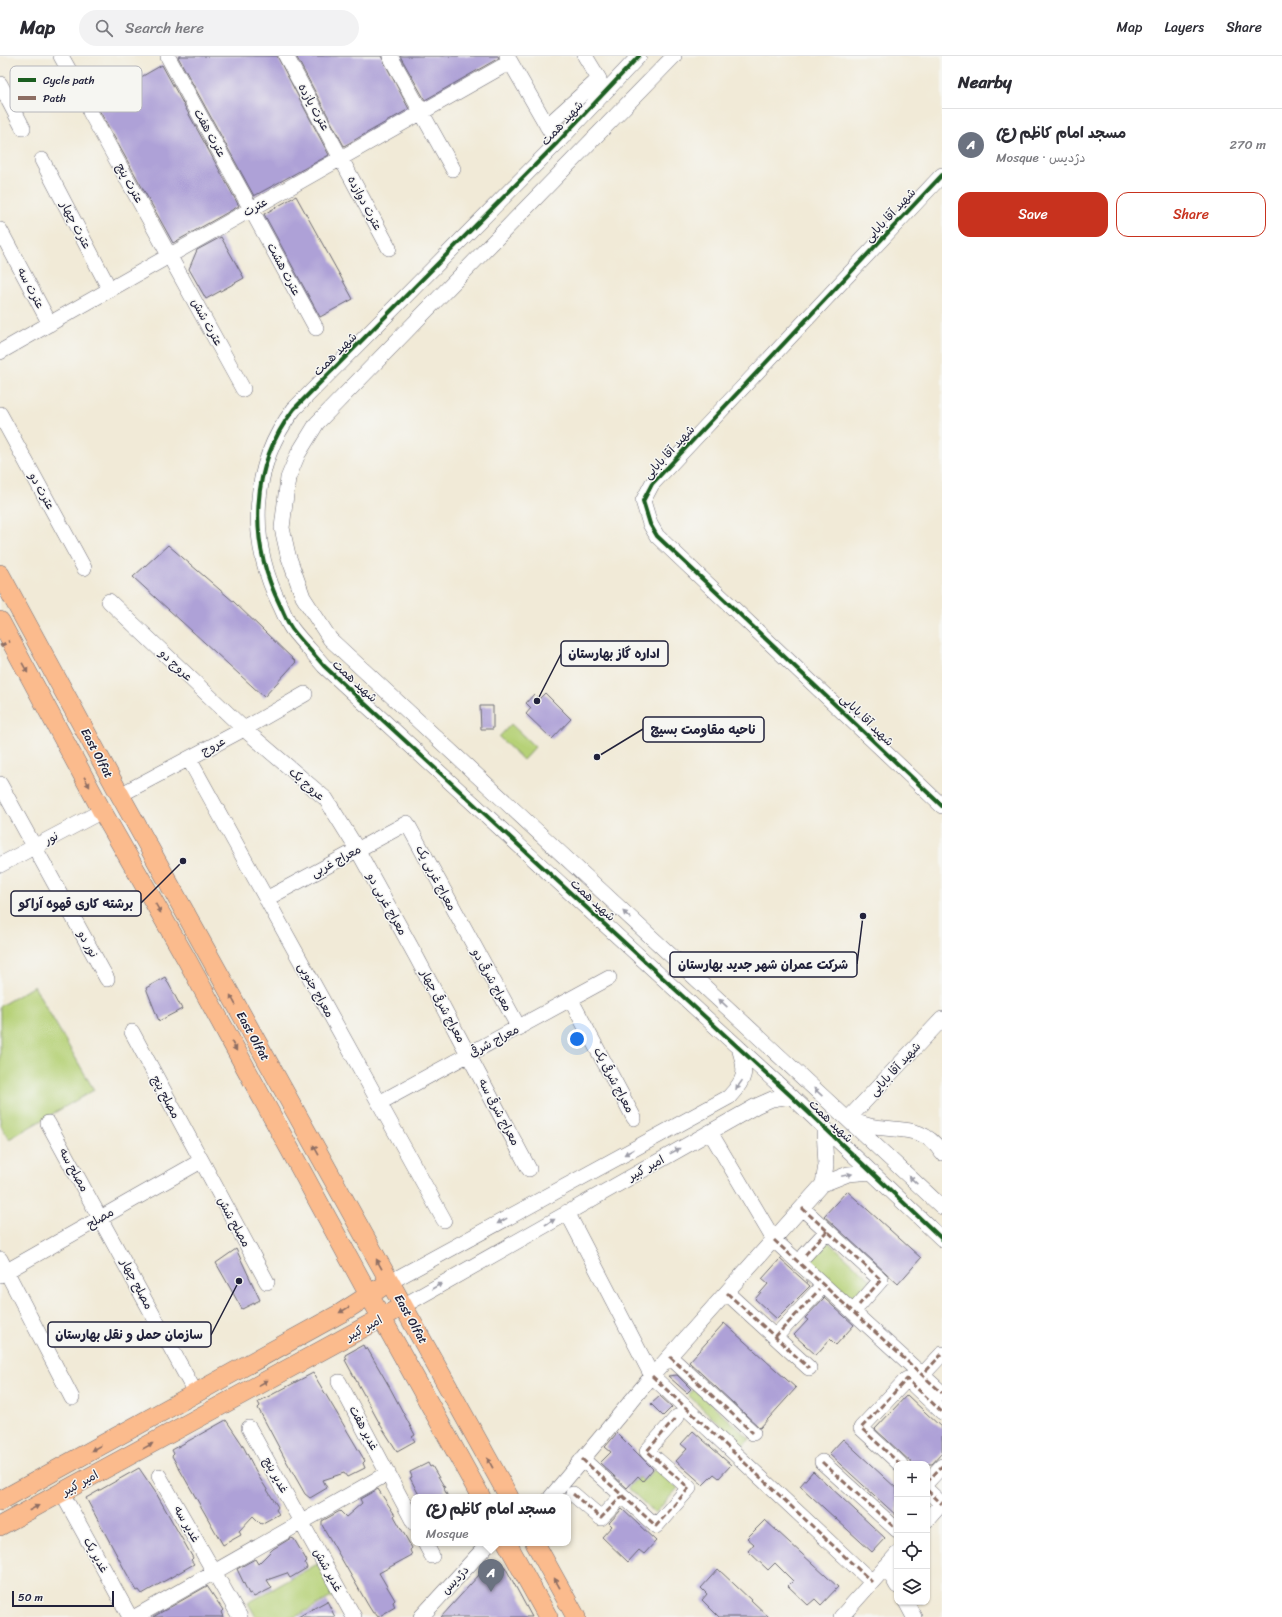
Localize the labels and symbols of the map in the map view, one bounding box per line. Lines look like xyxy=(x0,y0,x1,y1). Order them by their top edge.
legend xyxy=(10,66,142,112)
text: Cycle path xyxy=(43,71,95,90)
street label: عترت یازده xyxy=(292,79,336,135)
text: Path xyxy=(43,89,66,108)
street label: شهید همت xyxy=(535,95,589,151)
street label: عترت هفت xyxy=(188,104,232,162)
street label: عترت پنج xyxy=(110,159,150,207)
street label: عترت دوازده xyxy=(341,172,389,234)
street label: شهید آقا بابایی xyxy=(859,182,921,248)
street label: عترت xyxy=(238,191,272,223)
street label: عترت چهار xyxy=(54,196,98,253)
street label: عترت هشت xyxy=(261,238,307,300)
street label: عترت سه xyxy=(11,263,51,313)
street label: عترت شش xyxy=(185,294,229,350)
street label: شهید همت xyxy=(307,326,363,382)
street label: شهید آقا بابایی xyxy=(638,419,700,485)
street label: عترت دو xyxy=(22,467,61,514)
callout: اداره گاز بهارستان xyxy=(561,641,668,666)
text: اداره گاز بهارستان xyxy=(568,642,660,665)
street label: عروج دو xyxy=(153,643,198,687)
street label: شهید همت xyxy=(327,654,383,708)
one-way arrow xyxy=(22,662,28,674)
street label: شهید آقا بابایی xyxy=(835,688,899,752)
callout: ناحیه مقاومت بسیج xyxy=(643,717,764,742)
text: ناحیه مقاومت بسیج xyxy=(650,718,756,741)
street label: East Olfat xyxy=(75,724,119,782)
street label: عروج xyxy=(197,730,229,762)
street label: عروج یک xyxy=(284,762,330,806)
one-way arrow xyxy=(84,776,90,788)
street label: نور xyxy=(39,825,62,851)
street label: معراج غربی xyxy=(307,838,365,884)
street label: معراج غربی یک xyxy=(409,841,463,915)
street label: معراج غربی دو xyxy=(360,867,413,940)
street label: شهید همت xyxy=(565,873,621,927)
callout: برشته کاری قهوه آراکو xyxy=(11,891,141,916)
text: برشته کاری قهوه آراکو xyxy=(18,892,133,915)
one-way arrow xyxy=(154,902,161,914)
one-way arrow xyxy=(622,910,632,920)
street label: نور دو xyxy=(71,925,104,962)
street label: معراج شرقی دو xyxy=(465,943,518,1016)
callout: شرکت عمران شهر جدید بهارستان xyxy=(670,952,857,977)
text: شرکت عمران شهر جدید بهارستان xyxy=(678,953,848,976)
street label: معراج جنوبی xyxy=(292,958,340,1022)
street label: معراج شرقی چهار xyxy=(414,964,472,1047)
one-way arrow xyxy=(229,994,236,1005)
one-way arrow xyxy=(717,999,728,1008)
street label: East Olfat xyxy=(230,1007,276,1065)
street label: معراج شرقی xyxy=(465,1018,523,1064)
your location xyxy=(567,1029,587,1049)
street label: شهید آقا بابایی xyxy=(864,1036,926,1102)
one-way arrow xyxy=(231,1040,237,1052)
street label: معراج شرقی یک xyxy=(587,1043,641,1117)
street label: مصلح پنج xyxy=(145,1071,187,1123)
street label: معراج شرقی سه xyxy=(472,1074,526,1150)
one-way arrow xyxy=(735,1080,743,1090)
one-way arrow xyxy=(813,1087,823,1096)
street label: شهید همت xyxy=(803,1094,859,1148)
street label: مصلح سه xyxy=(53,1144,95,1196)
one-way arrow xyxy=(313,1144,320,1156)
one-way arrow xyxy=(623,1148,634,1155)
one-way arrow xyxy=(669,1148,681,1155)
street label: امیر کبیر xyxy=(623,1149,668,1188)
one-way arrow xyxy=(841,1171,853,1177)
one-way arrow xyxy=(909,1176,918,1185)
street label: مصلح شش xyxy=(211,1193,257,1251)
street label: مصلح xyxy=(82,1201,118,1235)
one-way arrow xyxy=(496,1217,508,1224)
one-way arrow xyxy=(544,1219,556,1225)
street label: مصلح چهار xyxy=(114,1254,160,1313)
one-way arrow xyxy=(376,1258,383,1269)
one-way arrow xyxy=(431,1283,443,1290)
street label: East Olfat xyxy=(388,1290,434,1348)
one-way arrow xyxy=(339,1306,349,1314)
street label: امیر کبیر xyxy=(341,1309,386,1348)
callout: سازمان حمل و نقل بهارستان xyxy=(48,1322,211,1347)
text: سازمان حمل و نقل بهارستان xyxy=(55,1323,203,1346)
one-way arrow xyxy=(257,1380,268,1387)
street label: غدیر هفت xyxy=(343,1401,385,1455)
one-way arrow xyxy=(143,1442,154,1449)
one-way arrow xyxy=(90,1444,102,1451)
street label: غدیر پنج xyxy=(257,1453,295,1497)
one-way arrow xyxy=(487,1457,494,1469)
street label: امیر کبیر xyxy=(57,1464,102,1503)
street label: غدیر سه xyxy=(168,1501,206,1547)
one-way arrow xyxy=(28,1505,40,1511)
street label: غدیر یک xyxy=(77,1533,115,1577)
street label: غدیر شش xyxy=(307,1544,349,1596)
pin: A xyxy=(478,1559,504,1592)
street label: دژدیس xyxy=(435,1560,475,1600)
one-way arrow xyxy=(553,1577,560,1589)
scale bar xyxy=(12,1589,114,1608)

